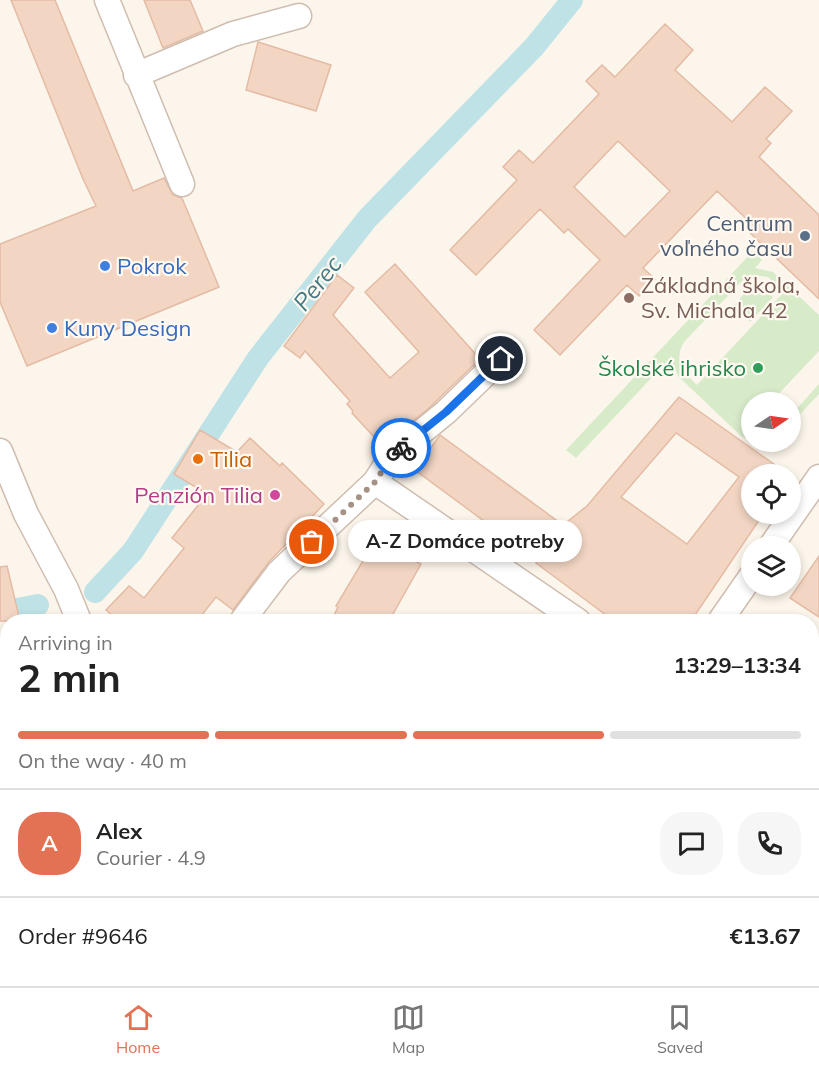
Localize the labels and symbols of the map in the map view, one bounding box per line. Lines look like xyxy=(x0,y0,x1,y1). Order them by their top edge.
place label: Centrum voľného času xyxy=(660,209,793,262)
marker: Centrum voľného času xyxy=(798,229,812,243)
water label: Perec xyxy=(286,249,348,317)
place label: Pokrok xyxy=(117,252,187,280)
marker: Pokrok xyxy=(98,259,112,273)
place label: Základná škola, Sv. Michala 42 xyxy=(641,271,800,324)
marker: Základná škola, Sv. Michala 42 xyxy=(622,291,636,305)
place label: Kuny Design xyxy=(64,314,191,342)
marker: Kuny Design xyxy=(45,321,59,335)
pin xyxy=(475,333,526,384)
place label: Školské ihrisko xyxy=(598,354,746,382)
marker: Školské ihrisko xyxy=(751,361,765,375)
north arrow xyxy=(741,392,801,452)
courier xyxy=(371,418,431,478)
place label: Tilia xyxy=(210,445,252,473)
marker: Tilia xyxy=(191,452,205,466)
place label: Penzión Tilia xyxy=(134,481,263,509)
marker: Penzión Tilia xyxy=(268,488,282,502)
pin xyxy=(286,516,337,567)
callout: A-Z Domáce potreby xyxy=(348,521,582,563)

